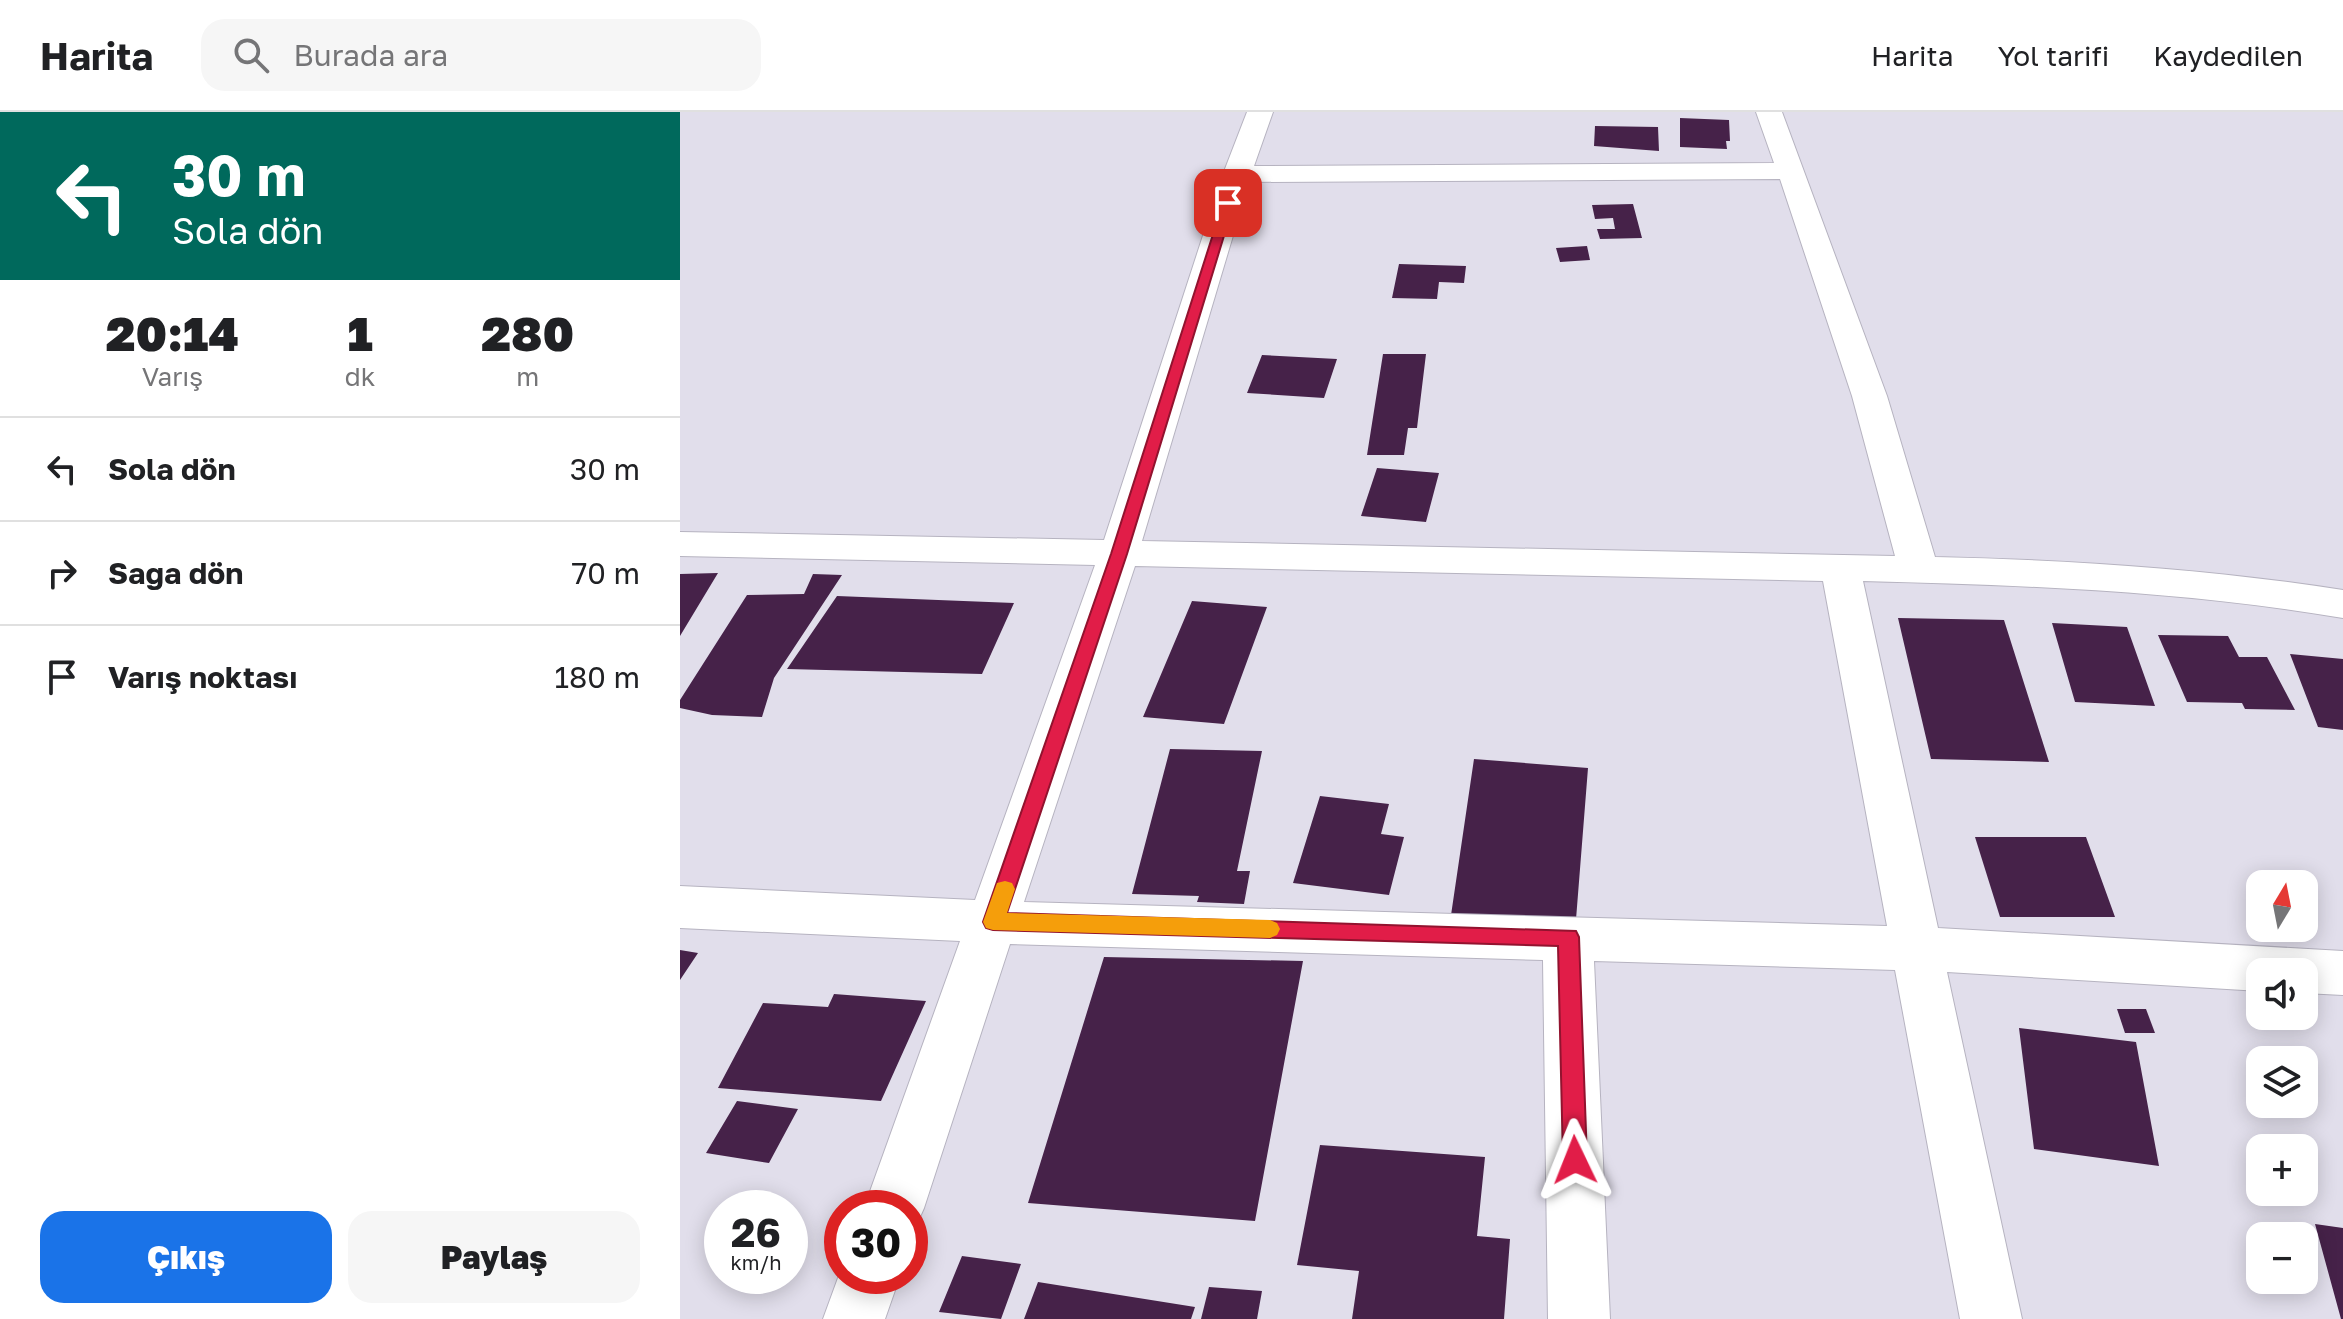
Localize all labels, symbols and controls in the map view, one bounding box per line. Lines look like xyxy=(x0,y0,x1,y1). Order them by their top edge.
search box xyxy=(201,19,761,91)
text: Harita xyxy=(40,33,153,78)
icon: search xyxy=(229,33,273,77)
text: Burada ara xyxy=(293,37,448,73)
text: Harita xyxy=(1871,39,1954,72)
text: Yol tarifi xyxy=(1998,39,2109,72)
text: Kaydedilen xyxy=(2153,39,2303,72)
text: 30 m xyxy=(172,141,306,208)
icon: left xyxy=(40,144,144,248)
pin xyxy=(1194,169,1262,237)
icon: arrive xyxy=(1206,181,1250,225)
text: Sola dön xyxy=(172,209,323,252)
text: 20:14 xyxy=(106,304,239,362)
text: 1 xyxy=(347,304,373,362)
text: 280 xyxy=(481,304,574,362)
text: Varış xyxy=(142,361,203,392)
text: dk xyxy=(345,361,375,392)
text: m xyxy=(516,361,539,392)
icon: left xyxy=(40,447,84,491)
text: Sola dön xyxy=(108,451,236,487)
text: 30 m xyxy=(570,451,640,487)
icon: right xyxy=(40,551,84,595)
text: Sağa dön xyxy=(108,555,243,591)
text: 70 m xyxy=(571,555,640,591)
icon: arrive xyxy=(40,655,84,699)
text: Varış noktası xyxy=(108,659,297,695)
text: 180 m xyxy=(555,659,640,695)
north arrow xyxy=(2246,870,2318,942)
map controls xyxy=(2246,870,2318,1294)
button: sound xyxy=(2246,958,2318,1030)
button: layers xyxy=(2246,1046,2318,1118)
position arrow xyxy=(1533,1118,1617,1202)
button: + xyxy=(2246,1134,2318,1206)
speed limit sign: 30 xyxy=(824,1190,928,1294)
text: 26 xyxy=(731,1208,781,1256)
button: Çıkış xyxy=(40,1211,332,1303)
button: Paylaş xyxy=(348,1211,640,1303)
button: − xyxy=(2246,1222,2318,1294)
text: km/h xyxy=(731,1250,781,1274)

